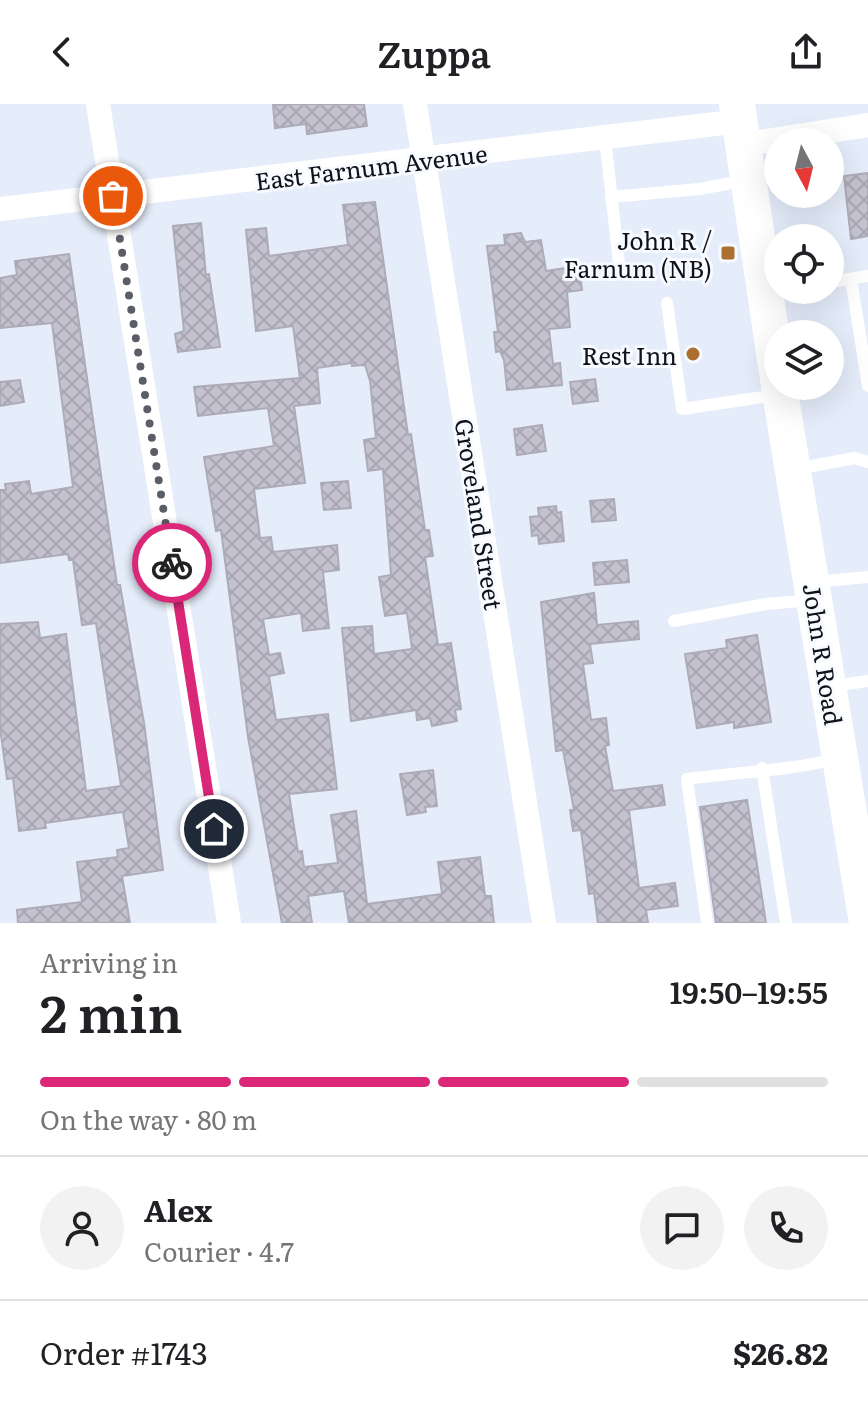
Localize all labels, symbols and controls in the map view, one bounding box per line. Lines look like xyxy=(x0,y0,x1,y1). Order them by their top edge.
text: Zuppa xyxy=(377,26,491,79)
icon: back xyxy=(40,30,84,74)
icon: share xyxy=(784,30,828,74)
north arrow xyxy=(764,128,844,208)
map controls xyxy=(764,128,844,400)
street label: East Farnum Avenue xyxy=(253,134,489,198)
pin xyxy=(79,162,147,230)
icon: bag xyxy=(91,174,135,218)
place label: John R / Farnum (NB) xyxy=(564,222,712,285)
button: locate xyxy=(764,224,844,304)
marker: John R / Farnum (NB) xyxy=(719,244,737,262)
button: layers xyxy=(764,320,844,400)
place label: Rest Inn xyxy=(582,337,677,372)
marker: Rest Inn xyxy=(684,345,702,363)
street label: Groveland Street xyxy=(448,416,512,612)
courier xyxy=(132,523,212,603)
icon: bike xyxy=(150,541,194,585)
street label: John R Road xyxy=(796,581,853,728)
pin xyxy=(180,795,248,863)
icon: home xyxy=(192,807,236,851)
text: Arriving in xyxy=(40,942,178,981)
text: 19:50–19:55 xyxy=(670,969,828,1013)
text: 2 min xyxy=(40,972,183,1049)
text: On the way · 80 m xyxy=(40,1099,257,1138)
button: person xyxy=(40,1186,124,1270)
button: chat xyxy=(640,1186,724,1270)
button: phone xyxy=(744,1186,828,1270)
text: Alex xyxy=(144,1187,212,1231)
text: Courier · 4.7 xyxy=(144,1231,294,1270)
text: Order #1743 xyxy=(40,1330,208,1374)
text: $26.82 xyxy=(733,1330,828,1374)

